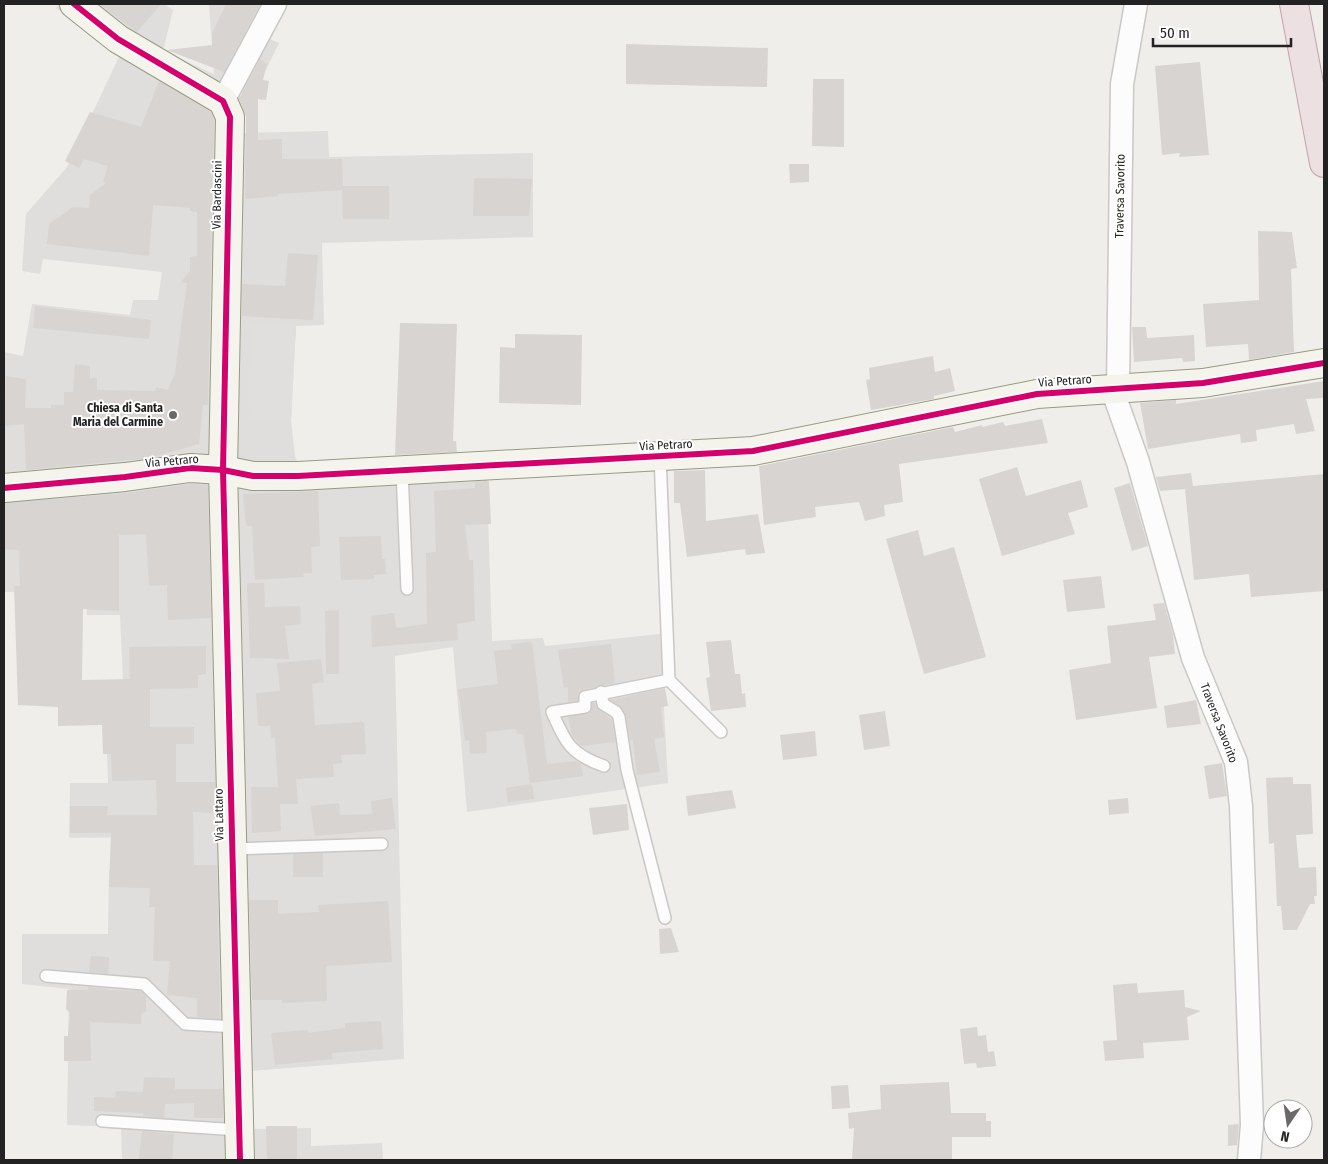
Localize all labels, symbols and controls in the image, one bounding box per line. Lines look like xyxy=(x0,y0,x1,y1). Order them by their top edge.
scale bar xyxy=(1153,15,1290,47)
text: 50 m xyxy=(1160,24,1190,42)
street label: Traversa Savorito xyxy=(1112,154,1128,238)
street label: Via Bardascini xyxy=(209,160,225,230)
street label: Via Petraro xyxy=(1038,372,1092,390)
place label: Chiesa di Santa Maria del Carmine xyxy=(73,401,163,429)
marker: Chiesa di Santa Maria del Carmine xyxy=(167,409,179,421)
street label: Via Petraro xyxy=(639,437,693,453)
street label: Via Petraro xyxy=(145,452,199,470)
street label: Traversa Savorito xyxy=(1197,681,1241,765)
street label: Via Lattaro xyxy=(212,788,226,842)
north arrow xyxy=(1263,1099,1313,1149)
text: N xyxy=(1279,1127,1291,1145)

